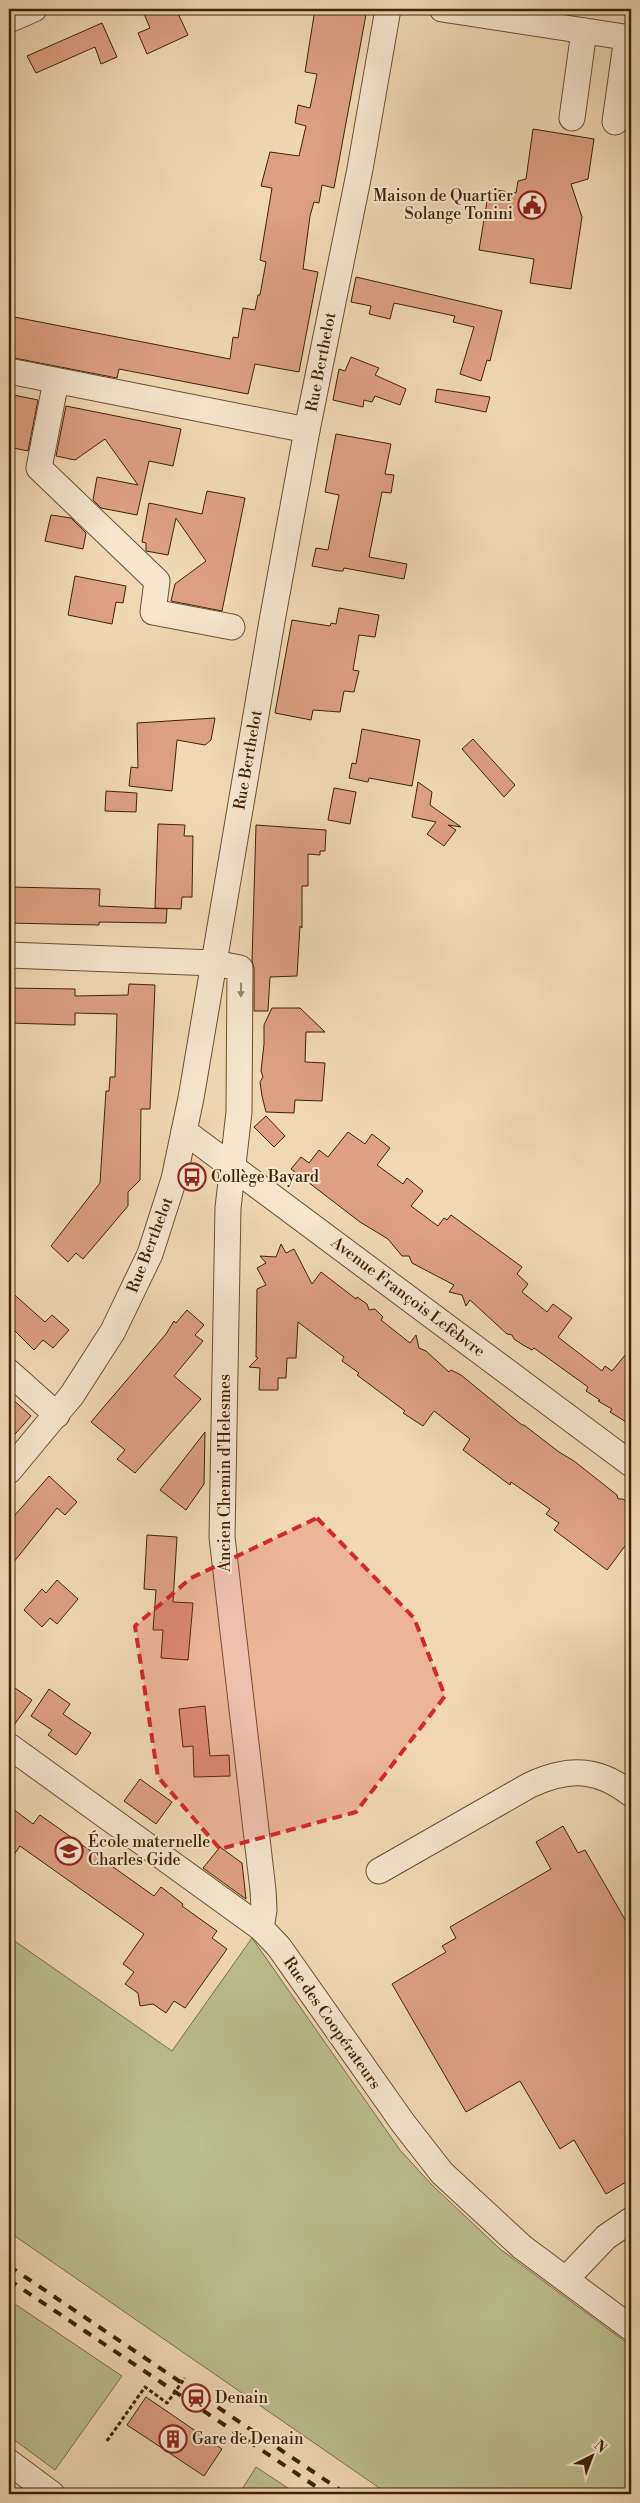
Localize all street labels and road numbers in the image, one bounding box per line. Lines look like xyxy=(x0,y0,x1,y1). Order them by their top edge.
street label: Rue Berthelot xyxy=(302,310,341,413)
street label: Rue Berthelot xyxy=(229,708,267,811)
street label: Rue Berthelot xyxy=(123,1194,178,1296)
street label: Avenue François Lefèbvre xyxy=(326,1232,489,1361)
street label: Ancien Chemin d'Helesmes xyxy=(215,1374,235,1573)
street label: Rue des Coopérateurs xyxy=(279,1953,385,2093)

